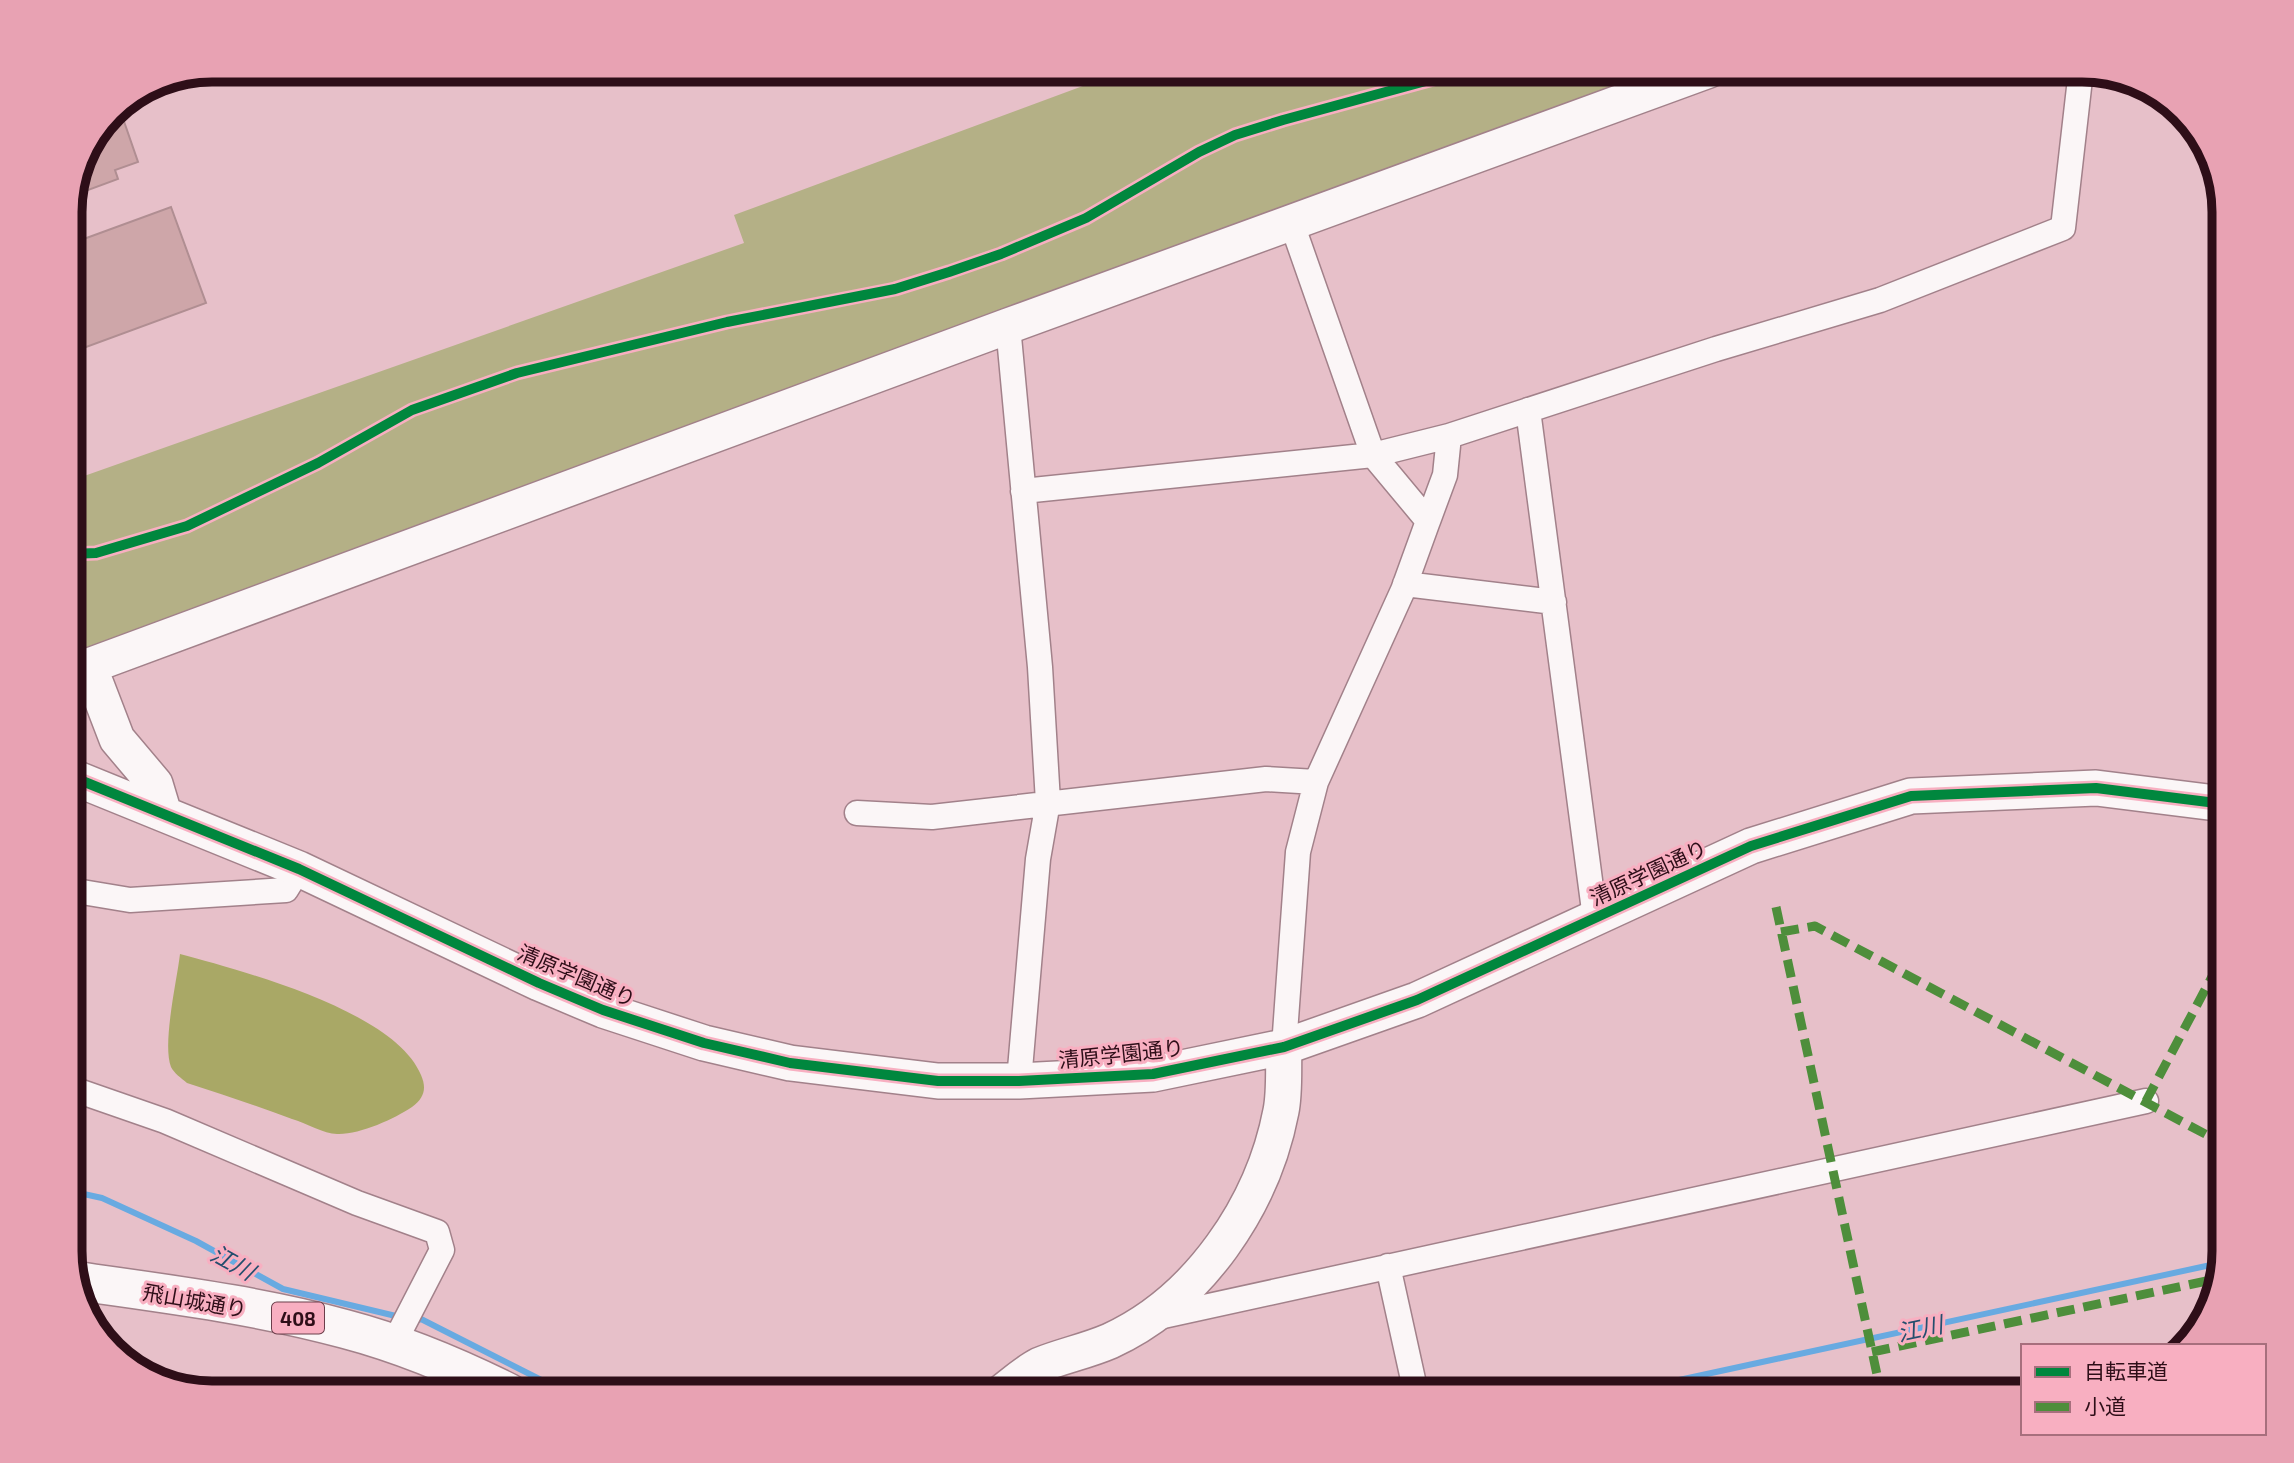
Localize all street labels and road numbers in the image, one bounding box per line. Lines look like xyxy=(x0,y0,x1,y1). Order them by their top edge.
street label: 清原学園通り xyxy=(1586,834,1710,910)
street label: 清原学園通り xyxy=(514,939,640,1011)
street label: 清原学園通り xyxy=(1057,1034,1185,1072)
street label: 飛山城通り xyxy=(141,1279,249,1321)
road number: 408 xyxy=(272,1302,324,1334)

